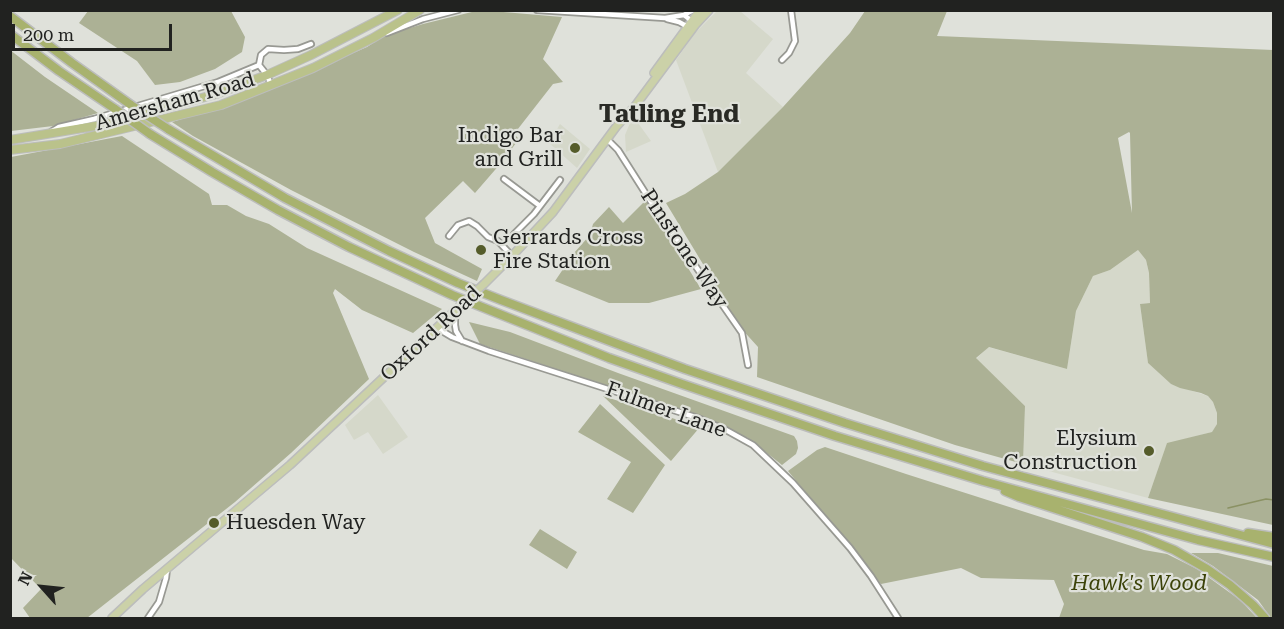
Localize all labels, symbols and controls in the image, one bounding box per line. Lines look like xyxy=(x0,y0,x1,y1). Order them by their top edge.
scale bar xyxy=(15,12,176,50)
text: 200 m xyxy=(23,24,74,45)
street label: Amersham Road xyxy=(92,67,258,137)
district label: Tatling End xyxy=(599,101,739,129)
place label: Indigo Bar and Grill xyxy=(458,123,563,173)
marker: Indigo Bar and Grill xyxy=(568,141,582,155)
street label: Pinstone Way xyxy=(635,185,733,313)
place label: Gerrards Cross Fire Station xyxy=(493,225,643,275)
marker: Gerrards Cross Fire Station xyxy=(474,243,488,257)
street label: Oxford Road xyxy=(375,281,487,387)
street label: Fulmer Lane xyxy=(602,377,730,443)
place label: Elysium Construction xyxy=(1003,426,1137,476)
marker: Elysium Construction xyxy=(1142,444,1156,458)
place label: Huesden Way xyxy=(226,510,365,536)
marker: Huesden Way xyxy=(207,516,221,530)
north arrow xyxy=(12,557,72,617)
text: N xyxy=(14,569,37,588)
park label: Hawk's Wood xyxy=(1071,571,1207,597)

